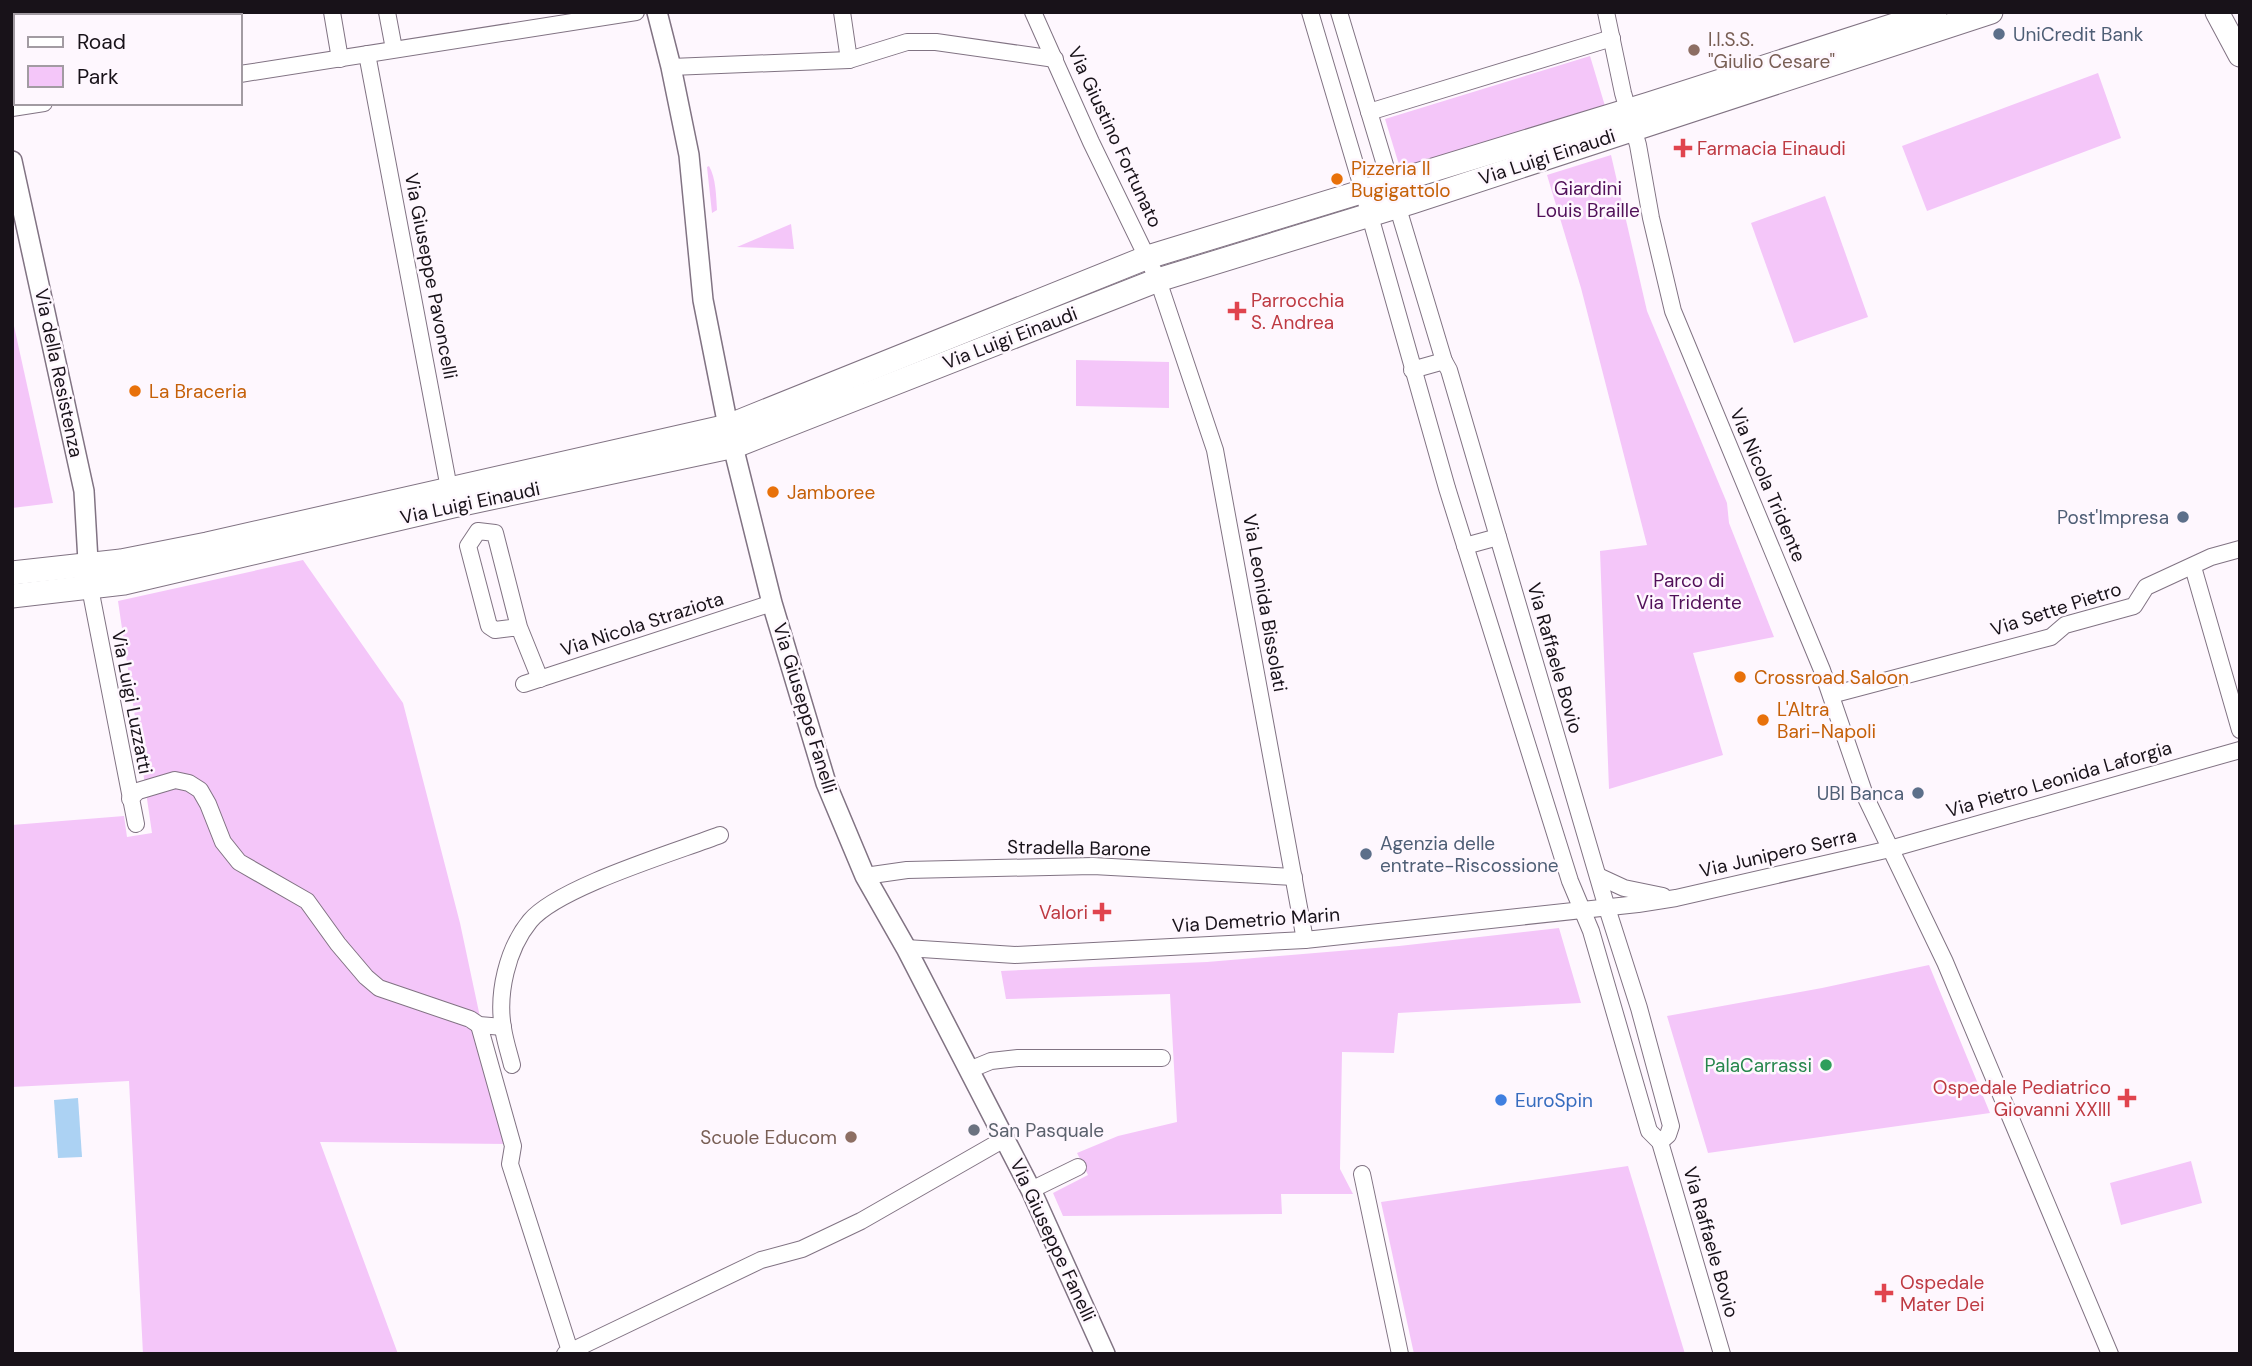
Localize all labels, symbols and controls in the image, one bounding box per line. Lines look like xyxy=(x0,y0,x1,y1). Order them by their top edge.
legend xyxy=(14,14,242,105)
place label: UniCredit Bank xyxy=(2013,22,2144,47)
marker: UniCredit Bank xyxy=(1991,26,2007,42)
place label: I.I.S.S. "Giulio Cesare" xyxy=(1708,27,1835,74)
text: Road xyxy=(77,28,126,56)
marker: I.I.S.S. "Giulio Cesare" xyxy=(1686,42,1702,58)
street label: Via Giustino Fortunato xyxy=(1062,43,1168,231)
text: Park xyxy=(77,63,119,91)
street label: Via Luigi Einaudi xyxy=(1475,123,1619,191)
place label: Farmacia Einaudi xyxy=(1697,136,1846,161)
marker: Farmacia Einaudi xyxy=(1675,140,1691,156)
place label: Pizzeria Il Bugigattolo xyxy=(1351,156,1451,203)
street label: Via Giuseppe Pavoncelli xyxy=(399,171,463,381)
marker: Pizzeria Il Bugigattolo xyxy=(1329,171,1345,187)
park label: Giardini Louis Braille xyxy=(1536,176,1640,223)
street label: Via della Resistenza xyxy=(29,286,89,460)
place label: Parrocchia S. Andrea xyxy=(1251,288,1344,335)
street label: Via Luigi Einaudi xyxy=(939,301,1081,375)
marker: Parrocchia S. Andrea xyxy=(1229,303,1245,319)
place label: La Braceria xyxy=(149,379,247,404)
marker: La Braceria xyxy=(127,383,143,399)
street label: Via Nicola Tridente xyxy=(1724,404,1812,566)
street label: Via Luigi Einaudi xyxy=(398,476,542,530)
place label: Jamboree xyxy=(787,480,875,505)
marker: Jamboree xyxy=(765,484,781,500)
place label: Post'Impresa xyxy=(2057,505,2169,530)
marker: Post'Impresa xyxy=(2175,509,2191,525)
street label: Via Leonida Bissolati xyxy=(1237,512,1293,694)
park label: Parco di Via Tridente xyxy=(1636,568,1742,615)
street label: Via Sette Pietro xyxy=(1987,576,2125,642)
street label: Via Raffaele Bovio xyxy=(1522,580,1588,736)
street label: Via Nicola Straziota xyxy=(557,586,727,662)
street label: Via Giuseppe Fanelli xyxy=(767,620,843,796)
street label: Via Luigi Luzzatti xyxy=(106,628,158,776)
place label: Crossroad Saloon xyxy=(1754,665,1909,690)
marker: Crossroad Saloon xyxy=(1732,669,1748,685)
place label: L'Altra Bari-Napoli xyxy=(1777,697,1876,744)
marker: L'Altra Bari-Napoli xyxy=(1755,712,1771,728)
street label: Via Pietro Leonida Laforgia xyxy=(1943,735,2175,823)
place label: UBI Banca xyxy=(1817,781,1904,806)
marker: UBI Banca xyxy=(1910,785,1926,801)
street label: Via Junipero Serra xyxy=(1697,823,1859,883)
place label: Agenzia delle entrate-Riscossione xyxy=(1380,831,1559,878)
street label: Stradella Barone xyxy=(1007,834,1151,862)
marker: Agenzia delle entrate-Riscossione xyxy=(1358,846,1374,862)
place label: Valori xyxy=(1039,900,1088,925)
street label: Via Demetrio Marin xyxy=(1171,902,1341,938)
marker: Valori xyxy=(1094,904,1110,920)
place label: PalaCarrassi xyxy=(1705,1053,1812,1078)
marker: PalaCarrassi xyxy=(1818,1057,1834,1073)
place label: Ospedale Pediatrico Giovanni XXIII xyxy=(1933,1075,2111,1122)
place label: EuroSpin xyxy=(1515,1088,1593,1113)
marker: Ospedale Pediatrico Giovanni XXIII xyxy=(2117,1088,2137,1108)
marker: EuroSpin xyxy=(1493,1092,1509,1108)
place label: San Pasquale xyxy=(988,1118,1104,1143)
marker: San Pasquale xyxy=(966,1122,982,1138)
place label: Scuole Educom xyxy=(700,1125,837,1150)
marker: Scuole Educom xyxy=(843,1129,859,1145)
street label: Via Giuseppe Fanelli xyxy=(1004,1154,1102,1326)
street label: Via Raffaele Bovio xyxy=(1678,1164,1744,1320)
place label: Ospedale Mater Dei xyxy=(1900,1270,1985,1317)
marker: Ospedale Mater Dei xyxy=(1874,1283,1894,1303)

